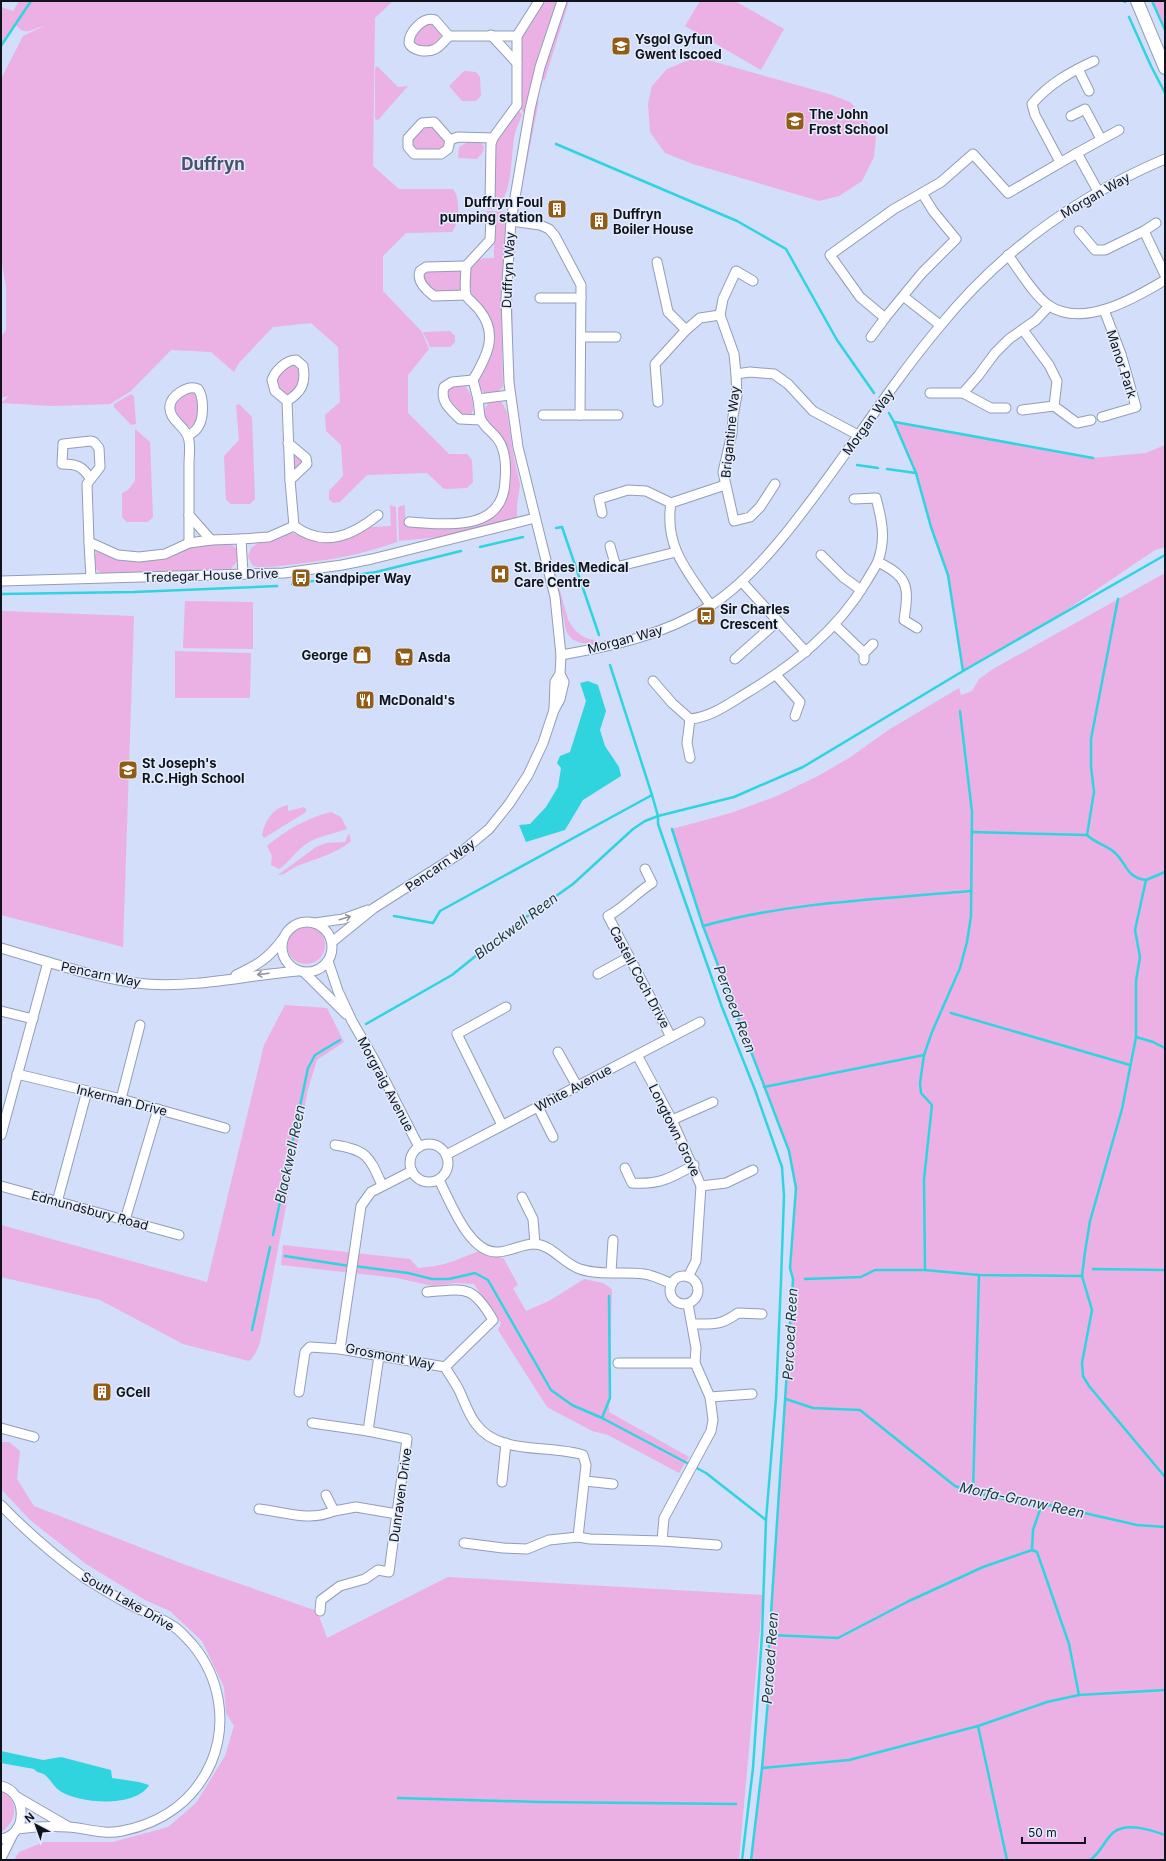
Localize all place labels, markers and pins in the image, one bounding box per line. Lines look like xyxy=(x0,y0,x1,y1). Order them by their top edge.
place label: Ysgol Gyfun Gwent Iscoed xyxy=(635,31,722,62)
school or university icon: Ysgol Gyfun Gwent Iscoed xyxy=(610,35,632,57)
place label: The John Frost School xyxy=(809,106,888,137)
school or university icon: The John Frost School xyxy=(784,110,806,132)
place label: Duffryn Foul pumping station xyxy=(440,194,543,225)
building icon: Duffryn Foul pumping station xyxy=(546,198,568,220)
place label: Duffryn Boiler House xyxy=(613,206,694,237)
building icon: Duffryn Boiler House xyxy=(588,210,610,232)
place label: St. Brides Medical Care Centre xyxy=(514,559,629,590)
hospital icon: St. Brides Medical Care Centre xyxy=(489,563,511,585)
bus stop icon: Sandpiper Way xyxy=(290,567,312,589)
place label: Sandpiper Way xyxy=(315,570,411,586)
place label: Sir Charles Crescent xyxy=(720,601,790,632)
bus stop icon: Sir Charles Crescent xyxy=(695,605,717,627)
shop icon: George xyxy=(351,644,373,666)
supermarket icon: Asda xyxy=(393,646,415,668)
place label: George xyxy=(302,647,348,663)
place label: Asda xyxy=(418,649,451,665)
restaurant icon: McDonald's xyxy=(354,689,376,711)
place label: McDonald's xyxy=(379,692,455,708)
place label: St Joseph's R.C.High School xyxy=(142,755,245,786)
school or university icon: St Joseph's R.C.High School xyxy=(117,759,139,781)
building icon: GCell xyxy=(91,1381,113,1403)
place label: GCell xyxy=(116,1384,150,1400)

